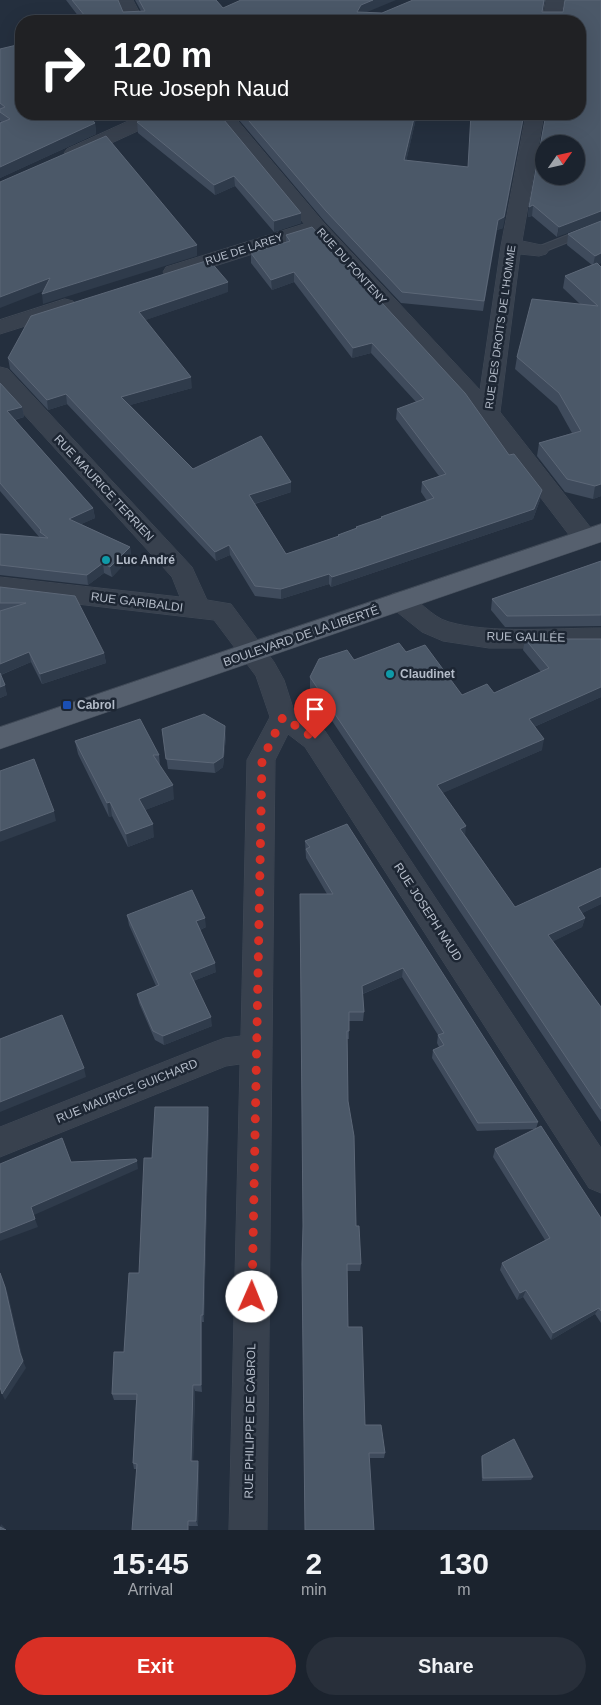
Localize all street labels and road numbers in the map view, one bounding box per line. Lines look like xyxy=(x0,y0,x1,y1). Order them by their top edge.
street label: RUE DU FONTENY xyxy=(315,226,390,307)
street label: RUE DE LAREY xyxy=(204,231,285,267)
street label: RUE DES DROITS DE L'HOMME xyxy=(483,244,517,410)
street label: RUE MAURICE TERRIEN xyxy=(51,432,157,544)
street label: RUE GARIBALDI xyxy=(90,589,184,615)
street label: BOULEVARD DE LA LIBERTÉ xyxy=(221,602,381,669)
street label: RUE GALILÉE xyxy=(487,628,565,645)
street label: RUE JOSEPH NAUD xyxy=(391,860,465,964)
street label: RUE MAURICE GUICHARD xyxy=(54,1056,200,1126)
street label: RUE PHILIPPE DE CABROL xyxy=(242,1343,258,1499)

